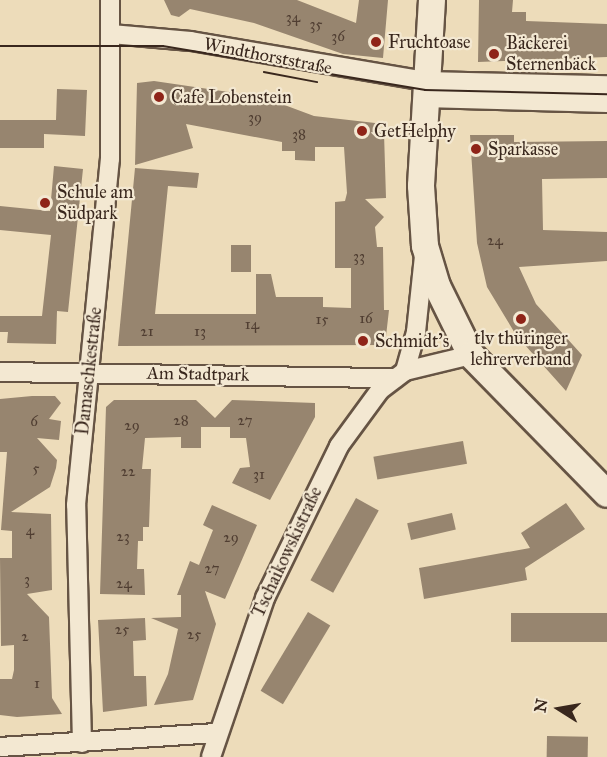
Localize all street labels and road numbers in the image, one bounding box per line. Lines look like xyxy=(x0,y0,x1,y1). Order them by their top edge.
street label: Windthorststraße xyxy=(202,33,334,79)
street label: Damaschkestraße xyxy=(72,306,106,436)
street label: Am Stadtpark xyxy=(147,362,249,386)
street label: Tschaikowskistraße xyxy=(247,483,327,621)

